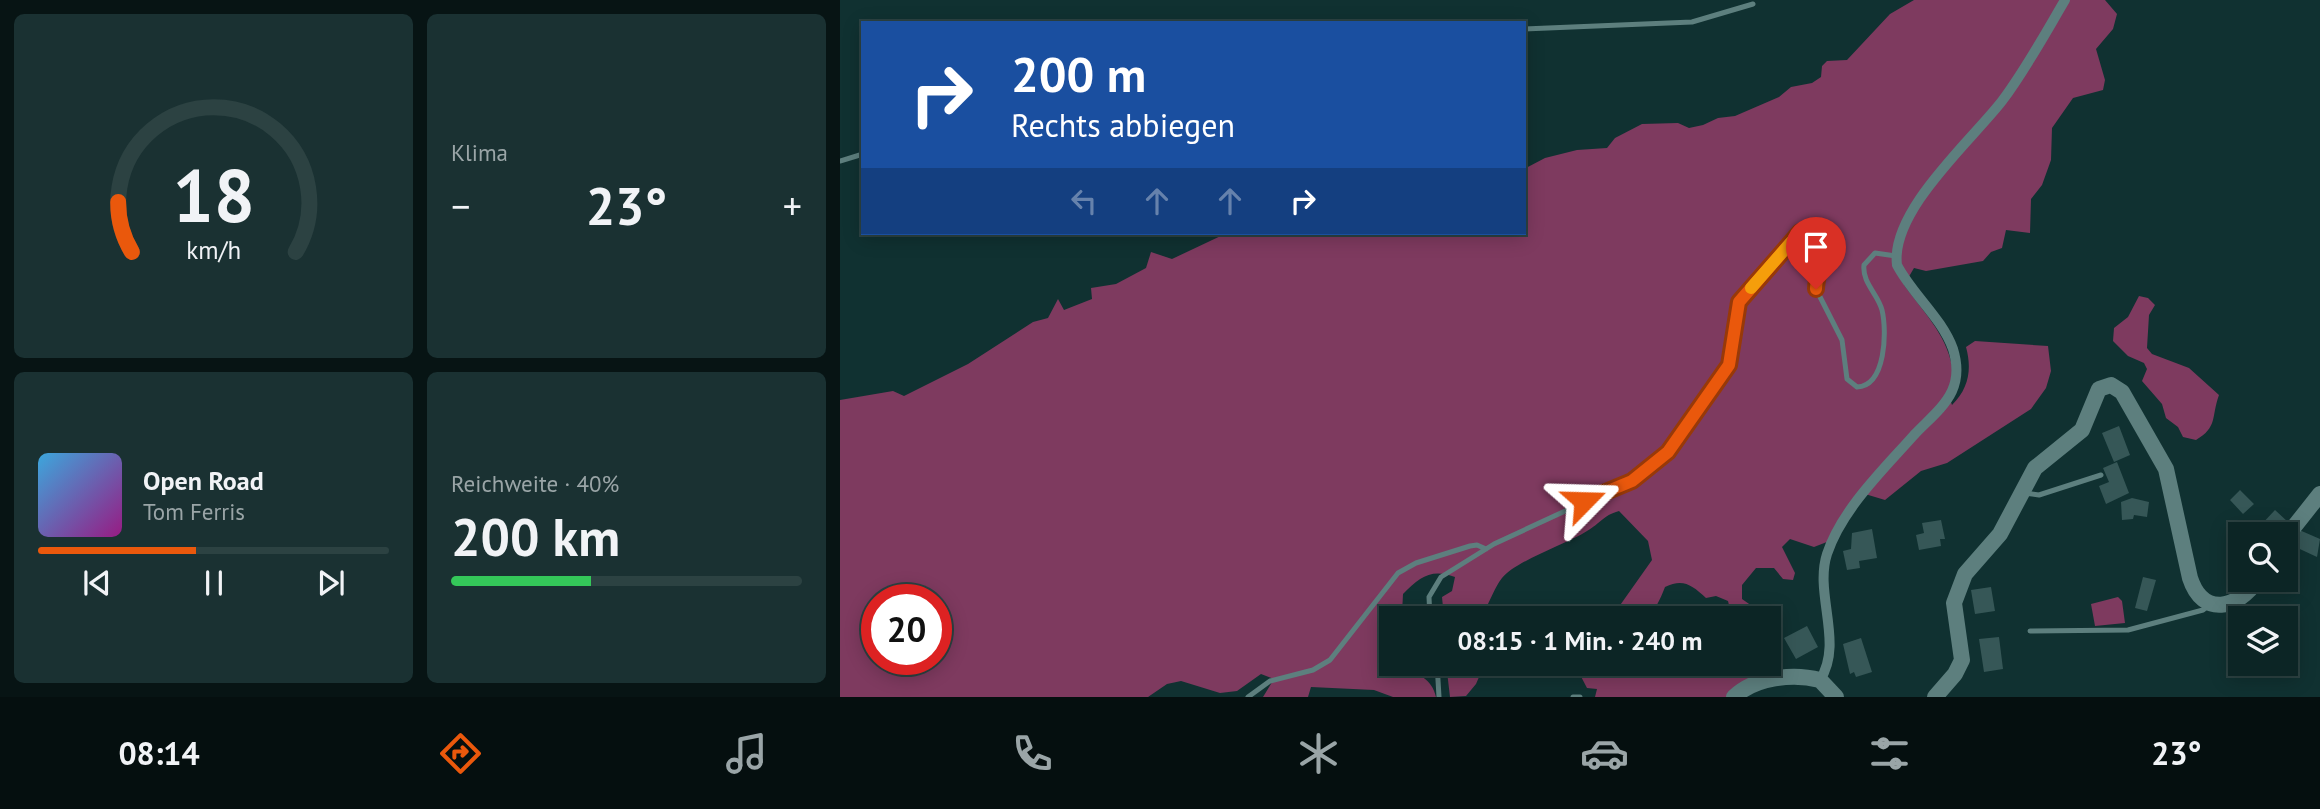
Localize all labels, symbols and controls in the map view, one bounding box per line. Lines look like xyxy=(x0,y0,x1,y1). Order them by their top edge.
text: 200 m xyxy=(1011,42,1146,106)
icon: right xyxy=(896,49,987,140)
text: Rechts abbiegen xyxy=(1011,104,1235,146)
text: Klima xyxy=(451,138,508,167)
text: 18 xyxy=(172,148,255,242)
text: 23° xyxy=(586,172,667,239)
text: − xyxy=(451,181,470,230)
text: + xyxy=(783,181,802,230)
icon: left xyxy=(1065,182,1103,220)
icon: ahead xyxy=(1138,182,1176,220)
icon: ahead xyxy=(1211,182,1249,220)
icon: right xyxy=(1284,182,1322,220)
pin xyxy=(1786,217,1846,289)
icon: arrive xyxy=(1797,228,1835,266)
text: km/h xyxy=(186,234,241,266)
text: Open Road xyxy=(143,464,264,497)
position arrow xyxy=(1547,464,1621,538)
text: Reichweite · 40% xyxy=(451,469,619,498)
text: Tom Ferris xyxy=(143,497,245,526)
text: 200 km xyxy=(451,503,620,570)
map controls xyxy=(2228,522,2298,676)
button: search xyxy=(2228,522,2298,592)
icon: previous xyxy=(78,564,116,602)
icon: pause xyxy=(195,564,233,602)
icon: next xyxy=(312,564,350,602)
speed limit sign: 20 xyxy=(861,584,952,675)
button: layers xyxy=(2228,606,2298,676)
text: 08:15 · 1 Min. · 240 m xyxy=(1457,624,1703,657)
icon: directions xyxy=(436,729,485,778)
icon: music xyxy=(722,729,771,778)
icon: phone xyxy=(1008,729,1057,778)
icon: climate xyxy=(1294,729,1343,778)
icon: car xyxy=(1580,729,1629,778)
icon: filters xyxy=(1865,729,1914,778)
text: 08:14 xyxy=(118,732,200,774)
text: 23° xyxy=(2151,732,2202,774)

